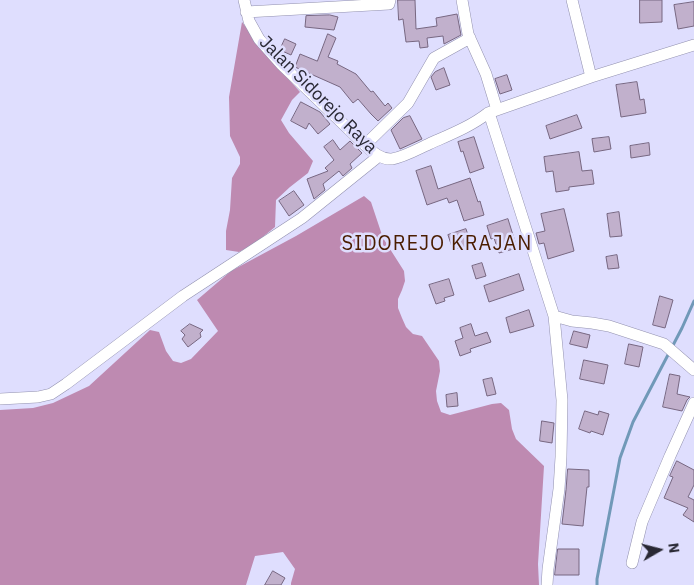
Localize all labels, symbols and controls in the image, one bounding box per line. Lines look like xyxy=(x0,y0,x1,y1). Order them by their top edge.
street label: Jalan Sidorejo Raya xyxy=(255,32,381,158)
district label: SIDOREJO KRAJAN xyxy=(340,232,534,256)
north arrow xyxy=(634,525,684,575)
text: N xyxy=(664,542,683,554)

